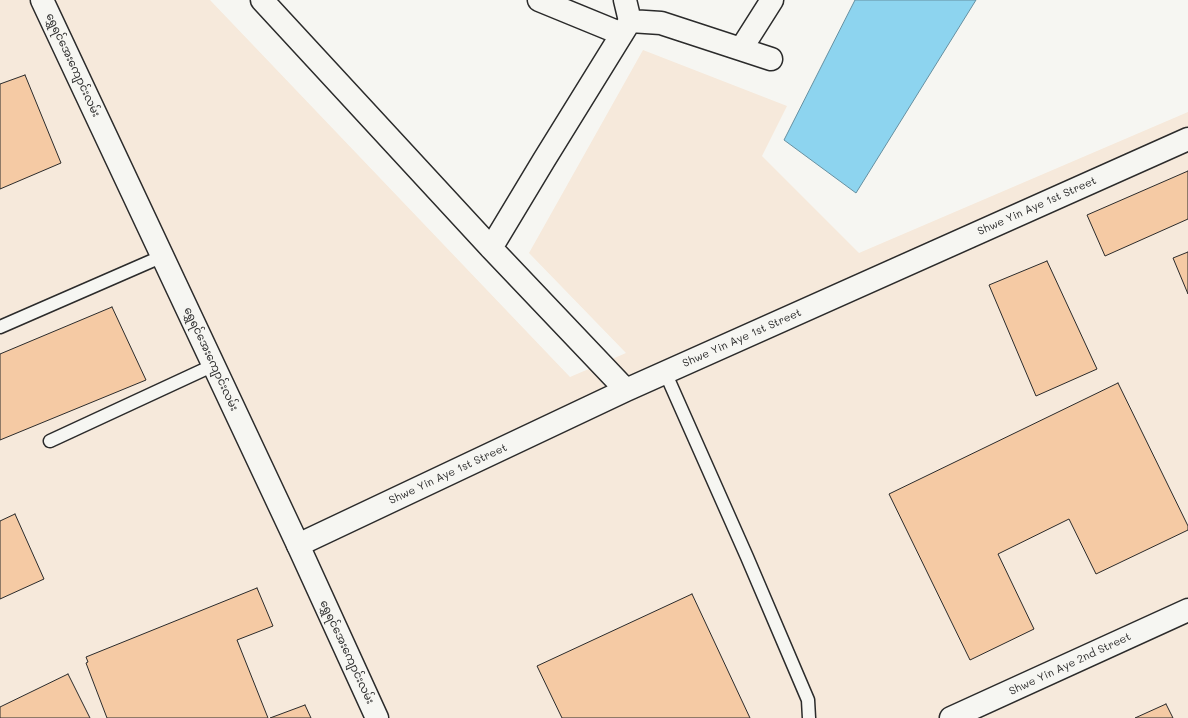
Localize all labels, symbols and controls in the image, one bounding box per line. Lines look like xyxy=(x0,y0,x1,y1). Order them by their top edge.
street label: ရွှေရင်အေးကျောင်းလမ်း xyxy=(43,11,103,119)
street label: Shwe Yin Aye 1st Street xyxy=(975,174,1099,238)
street label: ရွှေရင်အေးကျောင်းလမ်း xyxy=(181,305,241,413)
street label: Shwe Yin Aye 1st Street xyxy=(680,306,804,370)
street label: Shwe Yin Aye 1st Street xyxy=(387,441,509,507)
street label: ရွှေရင်အေးကျောင်းလမ်း xyxy=(317,598,377,706)
street label: Shwe Yin Aye 2nd Street xyxy=(1007,630,1133,698)

